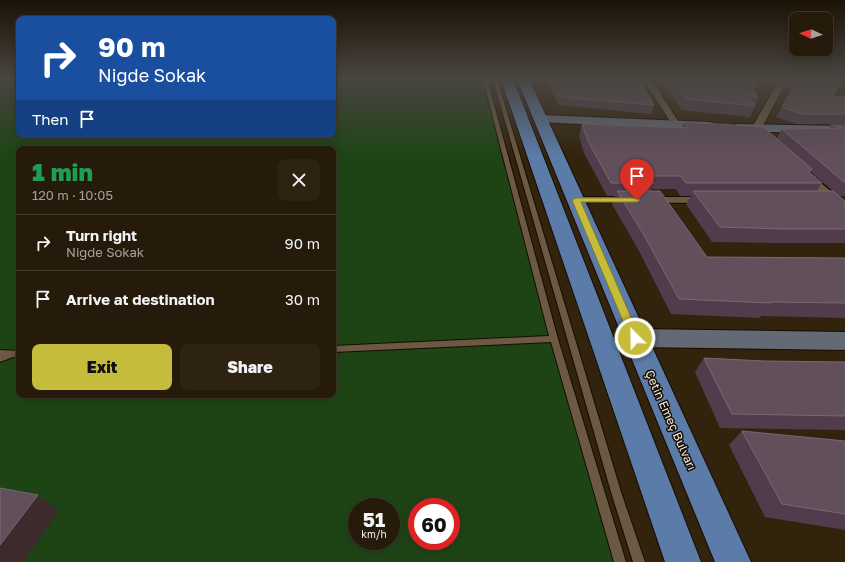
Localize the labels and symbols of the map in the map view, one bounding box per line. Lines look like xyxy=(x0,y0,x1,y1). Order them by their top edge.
north arrow xyxy=(789,12,833,56)
pin xyxy=(620,159,654,200)
position arrow xyxy=(614,317,656,359)
street label: Çetin Emeç Bulvarı xyxy=(642,368,700,472)
speed limit sign: 60 xyxy=(408,498,460,550)

